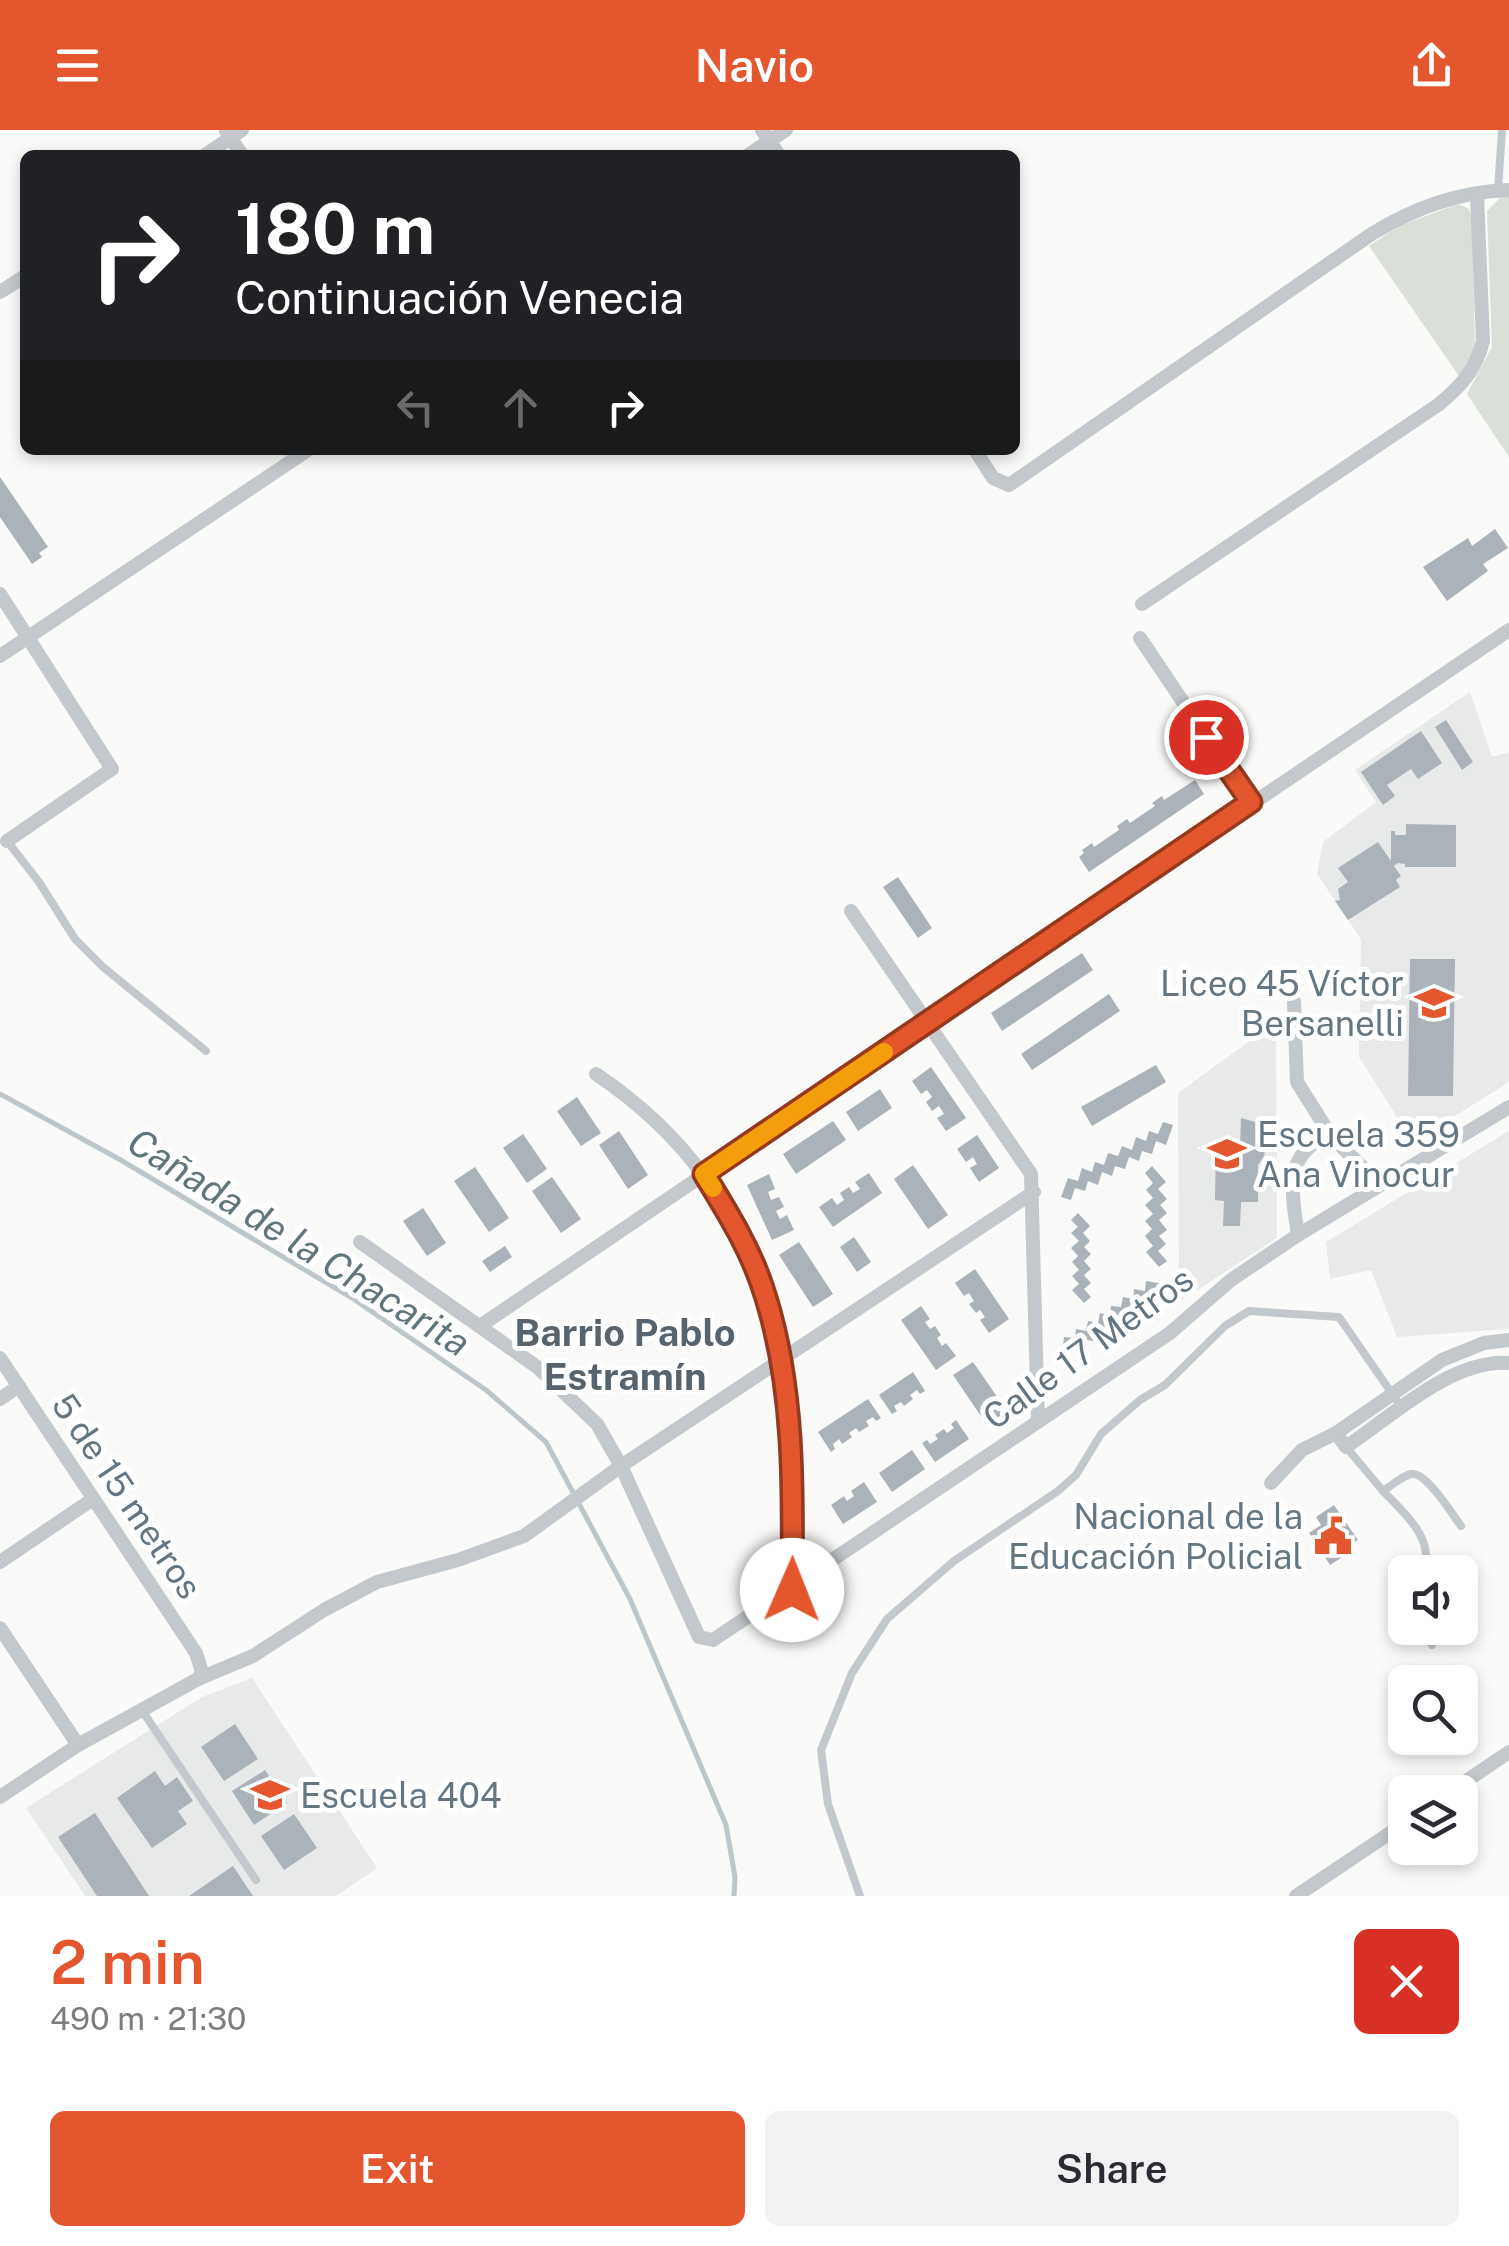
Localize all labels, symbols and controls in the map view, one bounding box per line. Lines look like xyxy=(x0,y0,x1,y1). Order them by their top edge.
icon: menu xyxy=(50,38,105,93)
icon: share xyxy=(1404,38,1459,93)
text: Navio xyxy=(695,39,814,92)
text: 180 m xyxy=(235,187,435,270)
icon: right xyxy=(70,190,200,320)
text: Continuación Venecia xyxy=(235,271,684,324)
icon: left xyxy=(388,380,443,435)
icon: ahead xyxy=(493,380,548,435)
icon: right xyxy=(598,380,653,435)
pin xyxy=(1164,695,1249,780)
icon: arrive xyxy=(1179,710,1234,765)
place label: Liceo 45 Víctor Bersanelli xyxy=(1160,963,1404,1044)
school or university icon: Liceo 45 Víctor Bersanelli xyxy=(1413,982,1455,1024)
place label: Escuela 359 Ana Vinocur xyxy=(1257,1114,1460,1195)
water label: Cañada de la Chacarita xyxy=(120,1118,478,1366)
school or university icon: Escuela 359 Ana Vinocur xyxy=(1206,1133,1248,1175)
street label: Calle 17 Metros xyxy=(975,1258,1201,1438)
district label: Barrio Pablo Estramín xyxy=(514,1310,736,1399)
street label: 5 de 15 metros xyxy=(43,1386,211,1606)
place label: Nacional de la Educación Policial xyxy=(1008,1496,1303,1577)
public building icon: Nacional de la Educación Policial xyxy=(1312,1515,1354,1557)
position arrow xyxy=(740,1538,844,1642)
map controls xyxy=(1388,1555,1478,1865)
button: sound xyxy=(1388,1555,1478,1645)
button: search xyxy=(1388,1665,1478,1755)
school or university icon: Escuela 404 xyxy=(249,1774,291,1816)
place label: Escuela 404 xyxy=(300,1775,502,1816)
button: layers xyxy=(1388,1775,1478,1865)
text: 2 min xyxy=(50,1927,205,1998)
button: close xyxy=(1354,1929,1459,2034)
text: 490 m · 21:30 xyxy=(50,2000,246,2037)
button: Exit xyxy=(50,2111,745,2226)
button: Share xyxy=(765,2111,1459,2226)

